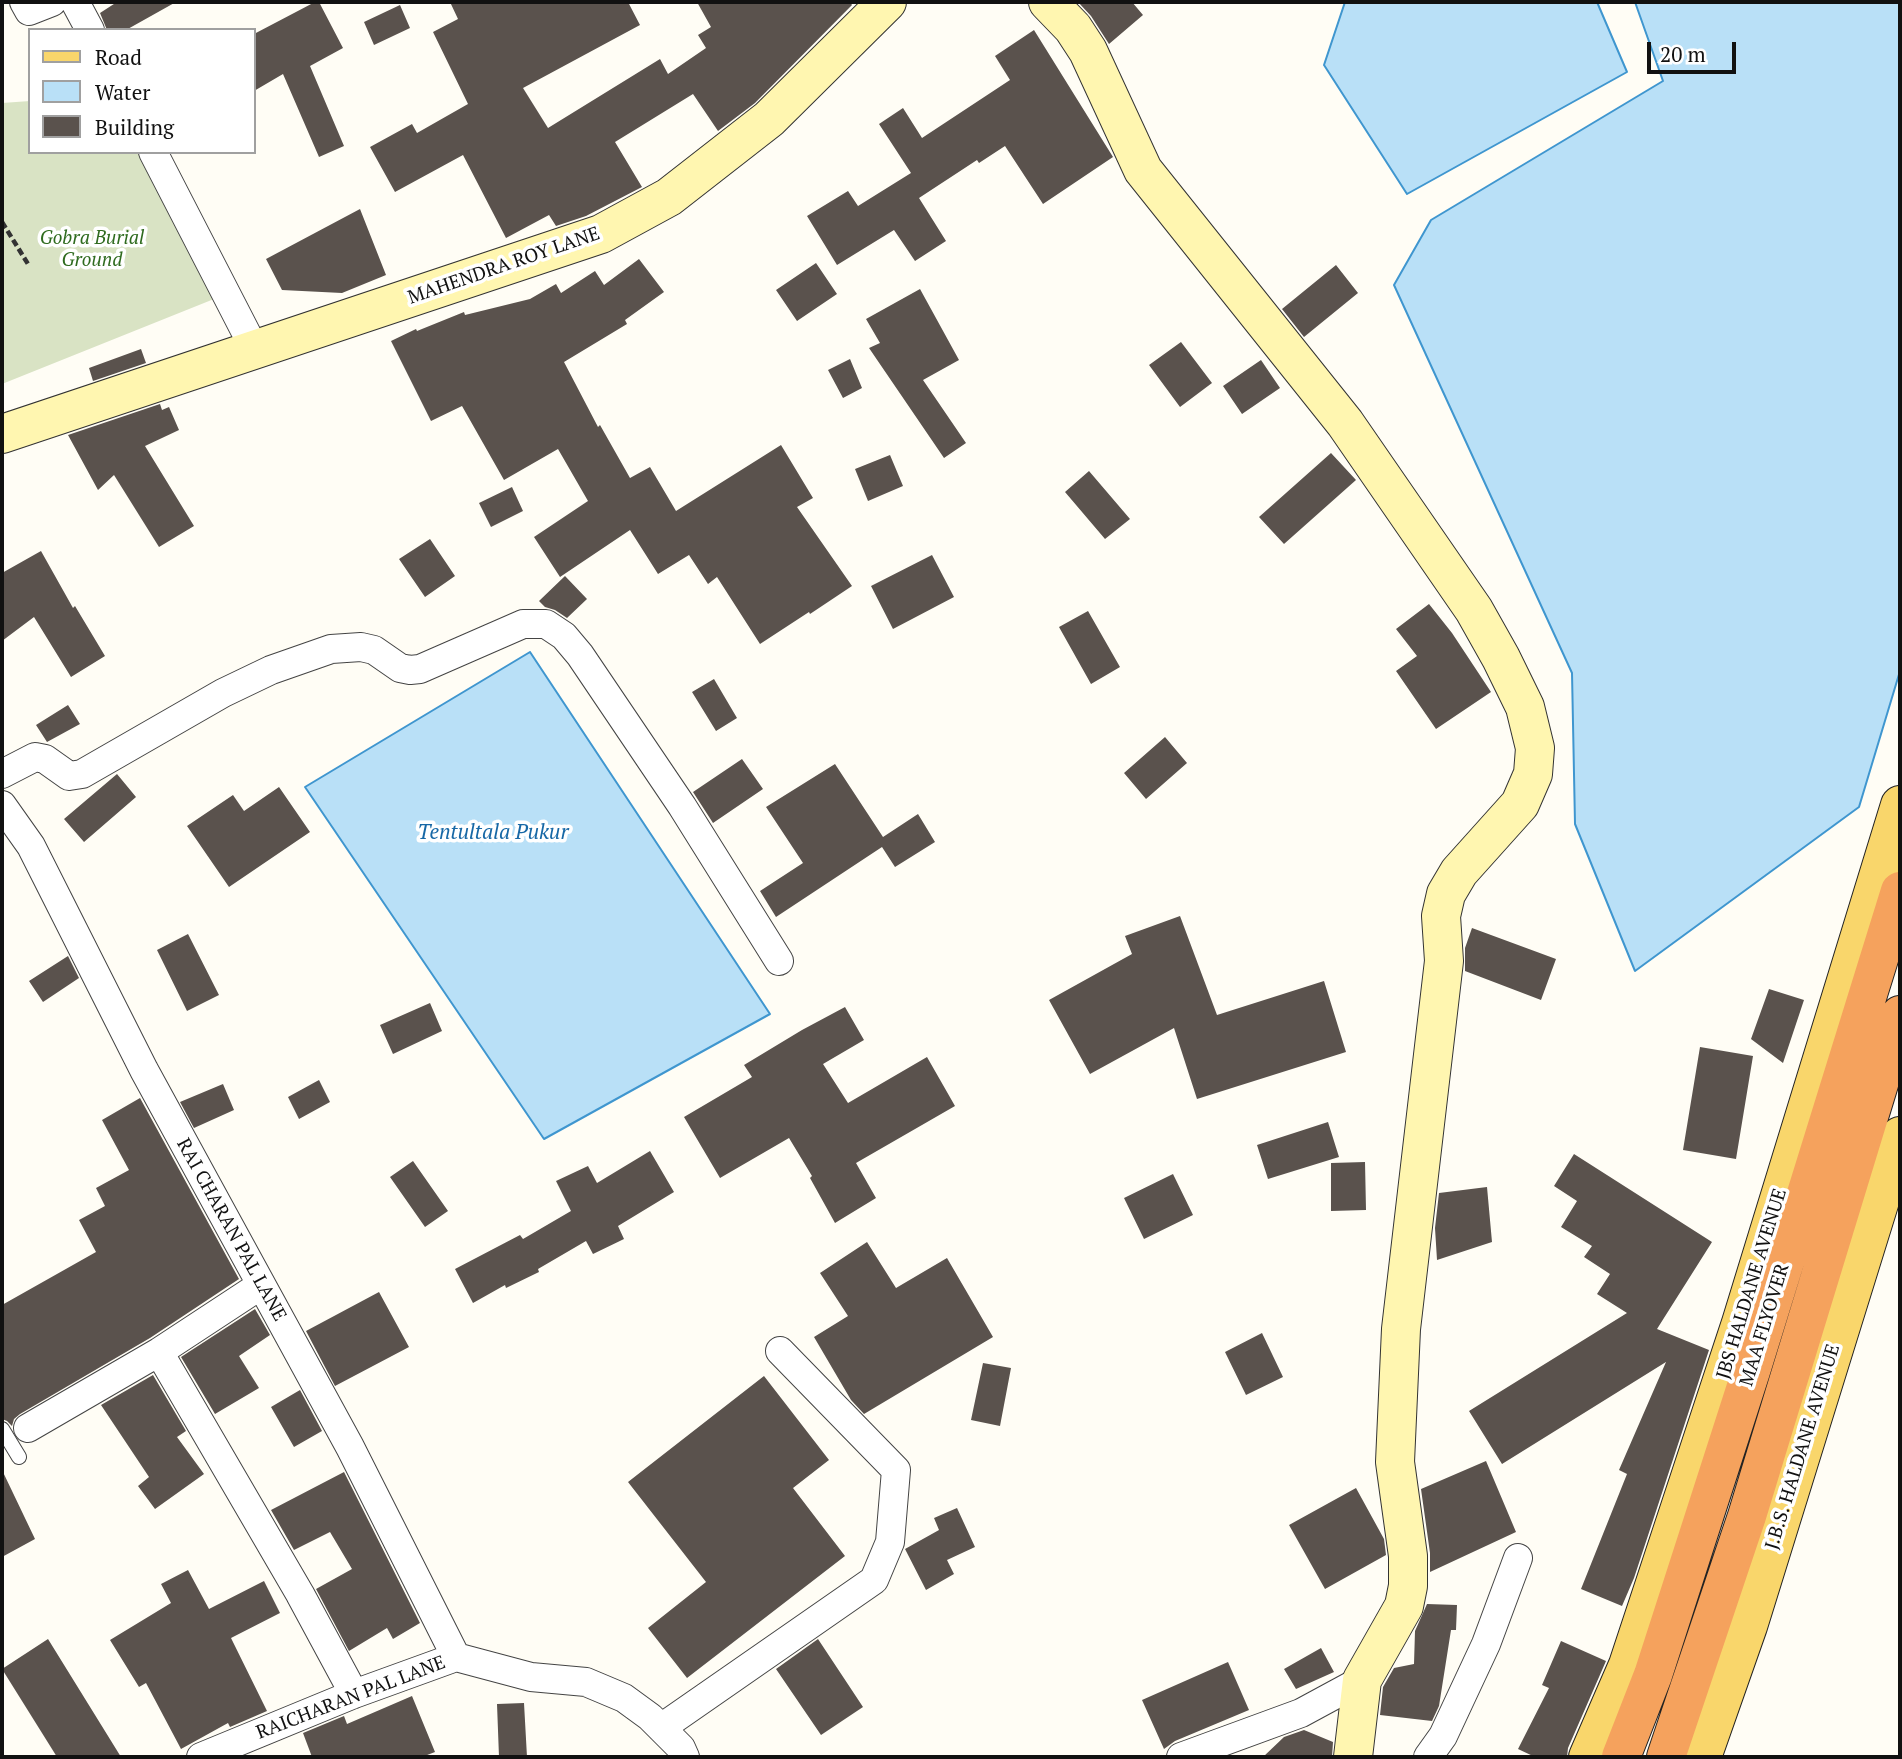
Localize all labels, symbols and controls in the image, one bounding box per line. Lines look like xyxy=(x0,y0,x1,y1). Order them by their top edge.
legend xyxy=(28,28,256,154)
scale bar xyxy=(1650,28,1739,72)
text: 20 m xyxy=(1660,40,1706,68)
text: Road xyxy=(95,43,142,71)
text: Water xyxy=(95,78,150,106)
text: Building xyxy=(95,113,174,141)
street label: MAHENDRA ROY LANE xyxy=(405,222,603,310)
park label: Gobra Burial Ground xyxy=(40,228,144,272)
water label: Tentultala Pukur xyxy=(417,820,569,846)
street label: RAI CHARAN PAL LANE xyxy=(171,1135,291,1325)
street label: JBS HALDANE AVENUE xyxy=(1712,1186,1792,1382)
street label: MAA FLYOVER xyxy=(1736,1261,1794,1389)
street label: J.B.S. HALDANE AVENUE xyxy=(1761,1341,1845,1553)
street label: RAICHARAN PAL LANE xyxy=(253,1651,449,1745)

